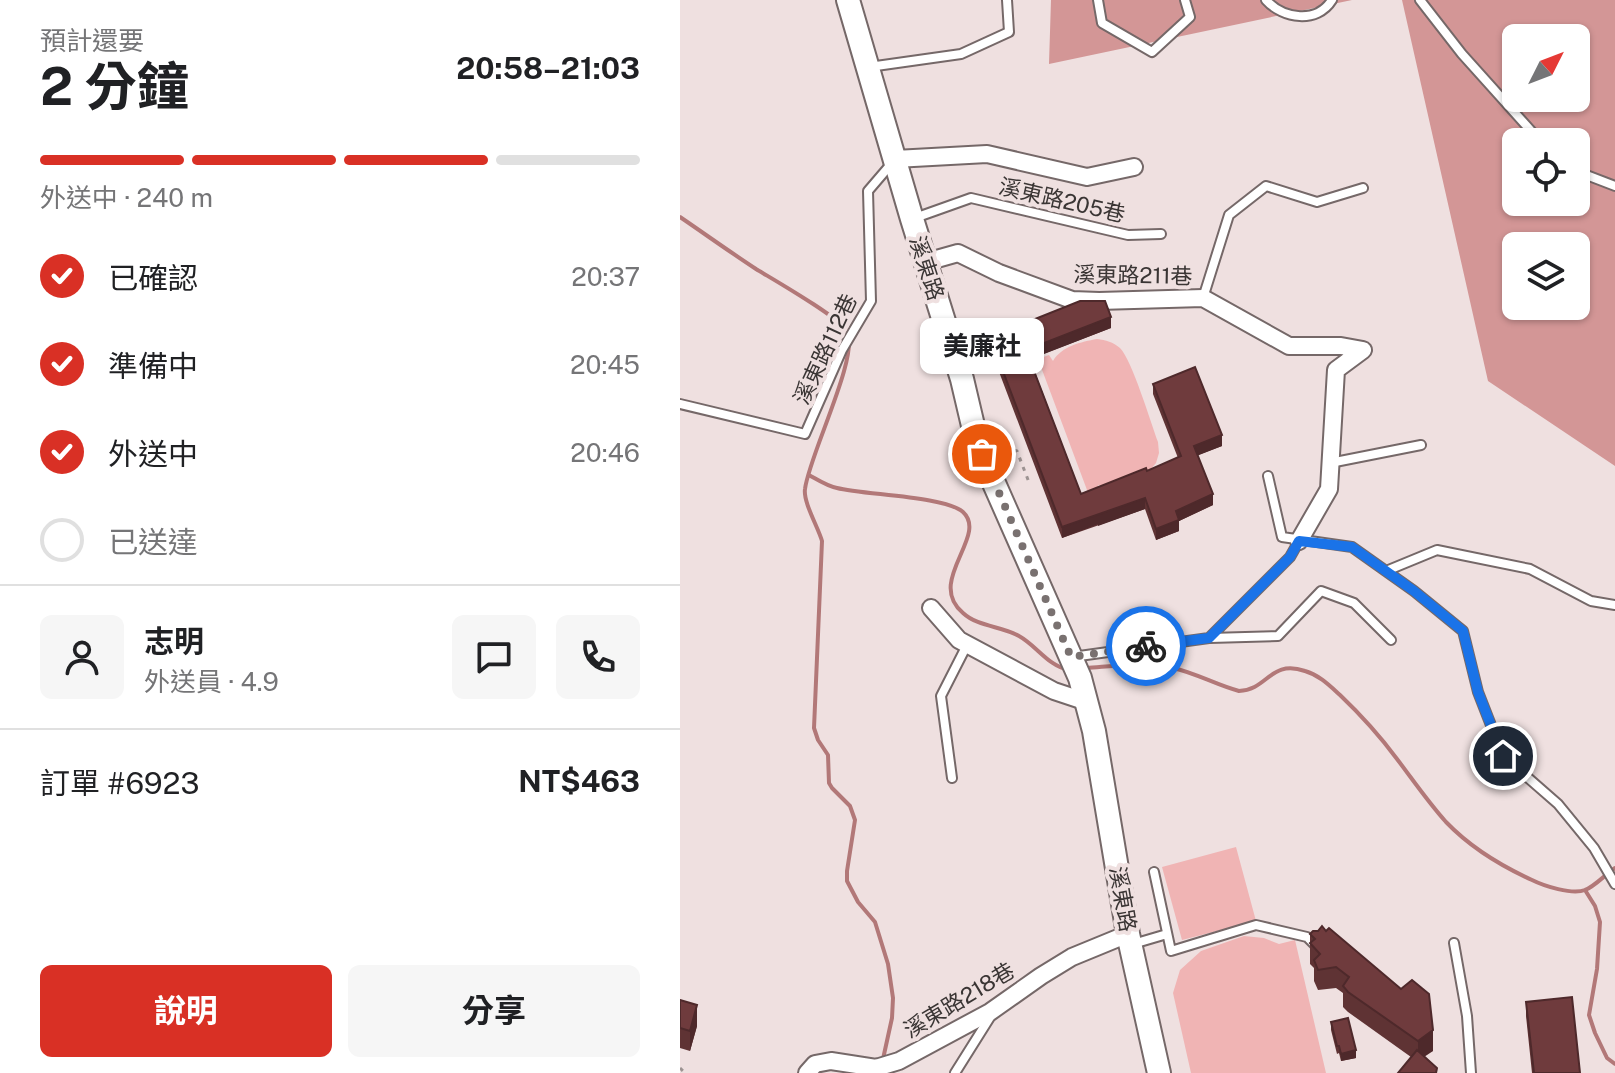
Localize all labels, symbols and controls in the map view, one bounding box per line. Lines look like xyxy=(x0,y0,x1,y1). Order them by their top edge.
north arrow xyxy=(1502,24,1590,112)
map controls xyxy=(1502,24,1590,320)
text: 預計還要 xyxy=(40,25,144,56)
text: 20:58–21:03 xyxy=(456,50,640,86)
text: 2 分鐘 xyxy=(40,56,189,117)
button: locate xyxy=(1502,128,1590,216)
street label: 溪東路205巷 xyxy=(996,173,1128,227)
text: 外送中 · 240 m xyxy=(40,182,213,213)
button: layers xyxy=(1502,232,1590,320)
street label: 溪東路 xyxy=(904,233,950,303)
icon: check xyxy=(40,254,84,298)
text: 已確認 xyxy=(108,260,198,296)
text: 20:37 xyxy=(571,261,640,292)
street label: 溪東路211巷 xyxy=(1073,261,1193,289)
street label: 溪東路112巷 xyxy=(788,290,862,408)
callout: 美廉社 xyxy=(920,318,1044,374)
text: 美廉社 xyxy=(943,330,1021,361)
icon: check xyxy=(40,342,84,386)
text: 準備中 xyxy=(108,348,198,384)
text: 20:45 xyxy=(570,349,640,380)
pin xyxy=(948,420,1016,488)
icon: check xyxy=(40,430,84,474)
icon: bag xyxy=(960,432,1004,476)
text: 外送中 xyxy=(108,436,198,472)
text: 20:46 xyxy=(570,437,640,468)
text: 已送達 xyxy=(108,524,198,560)
courier xyxy=(1106,606,1186,686)
button: person xyxy=(40,615,124,699)
button: chat xyxy=(452,615,536,699)
button: phone xyxy=(556,615,640,699)
text: 志明 xyxy=(144,623,204,659)
icon: bike xyxy=(1124,624,1168,668)
text: 外送員 · 4.9 xyxy=(144,666,279,697)
pin xyxy=(1469,722,1537,790)
icon: home xyxy=(1481,734,1525,778)
text: NT$463 xyxy=(518,763,640,799)
text: 訂單 #6923 xyxy=(40,765,199,801)
street label: 溪東路 xyxy=(1104,864,1142,934)
street label: 溪東路218巷 xyxy=(899,957,1019,1043)
button: 說明 xyxy=(40,965,332,1057)
button: 分享 xyxy=(348,965,640,1057)

